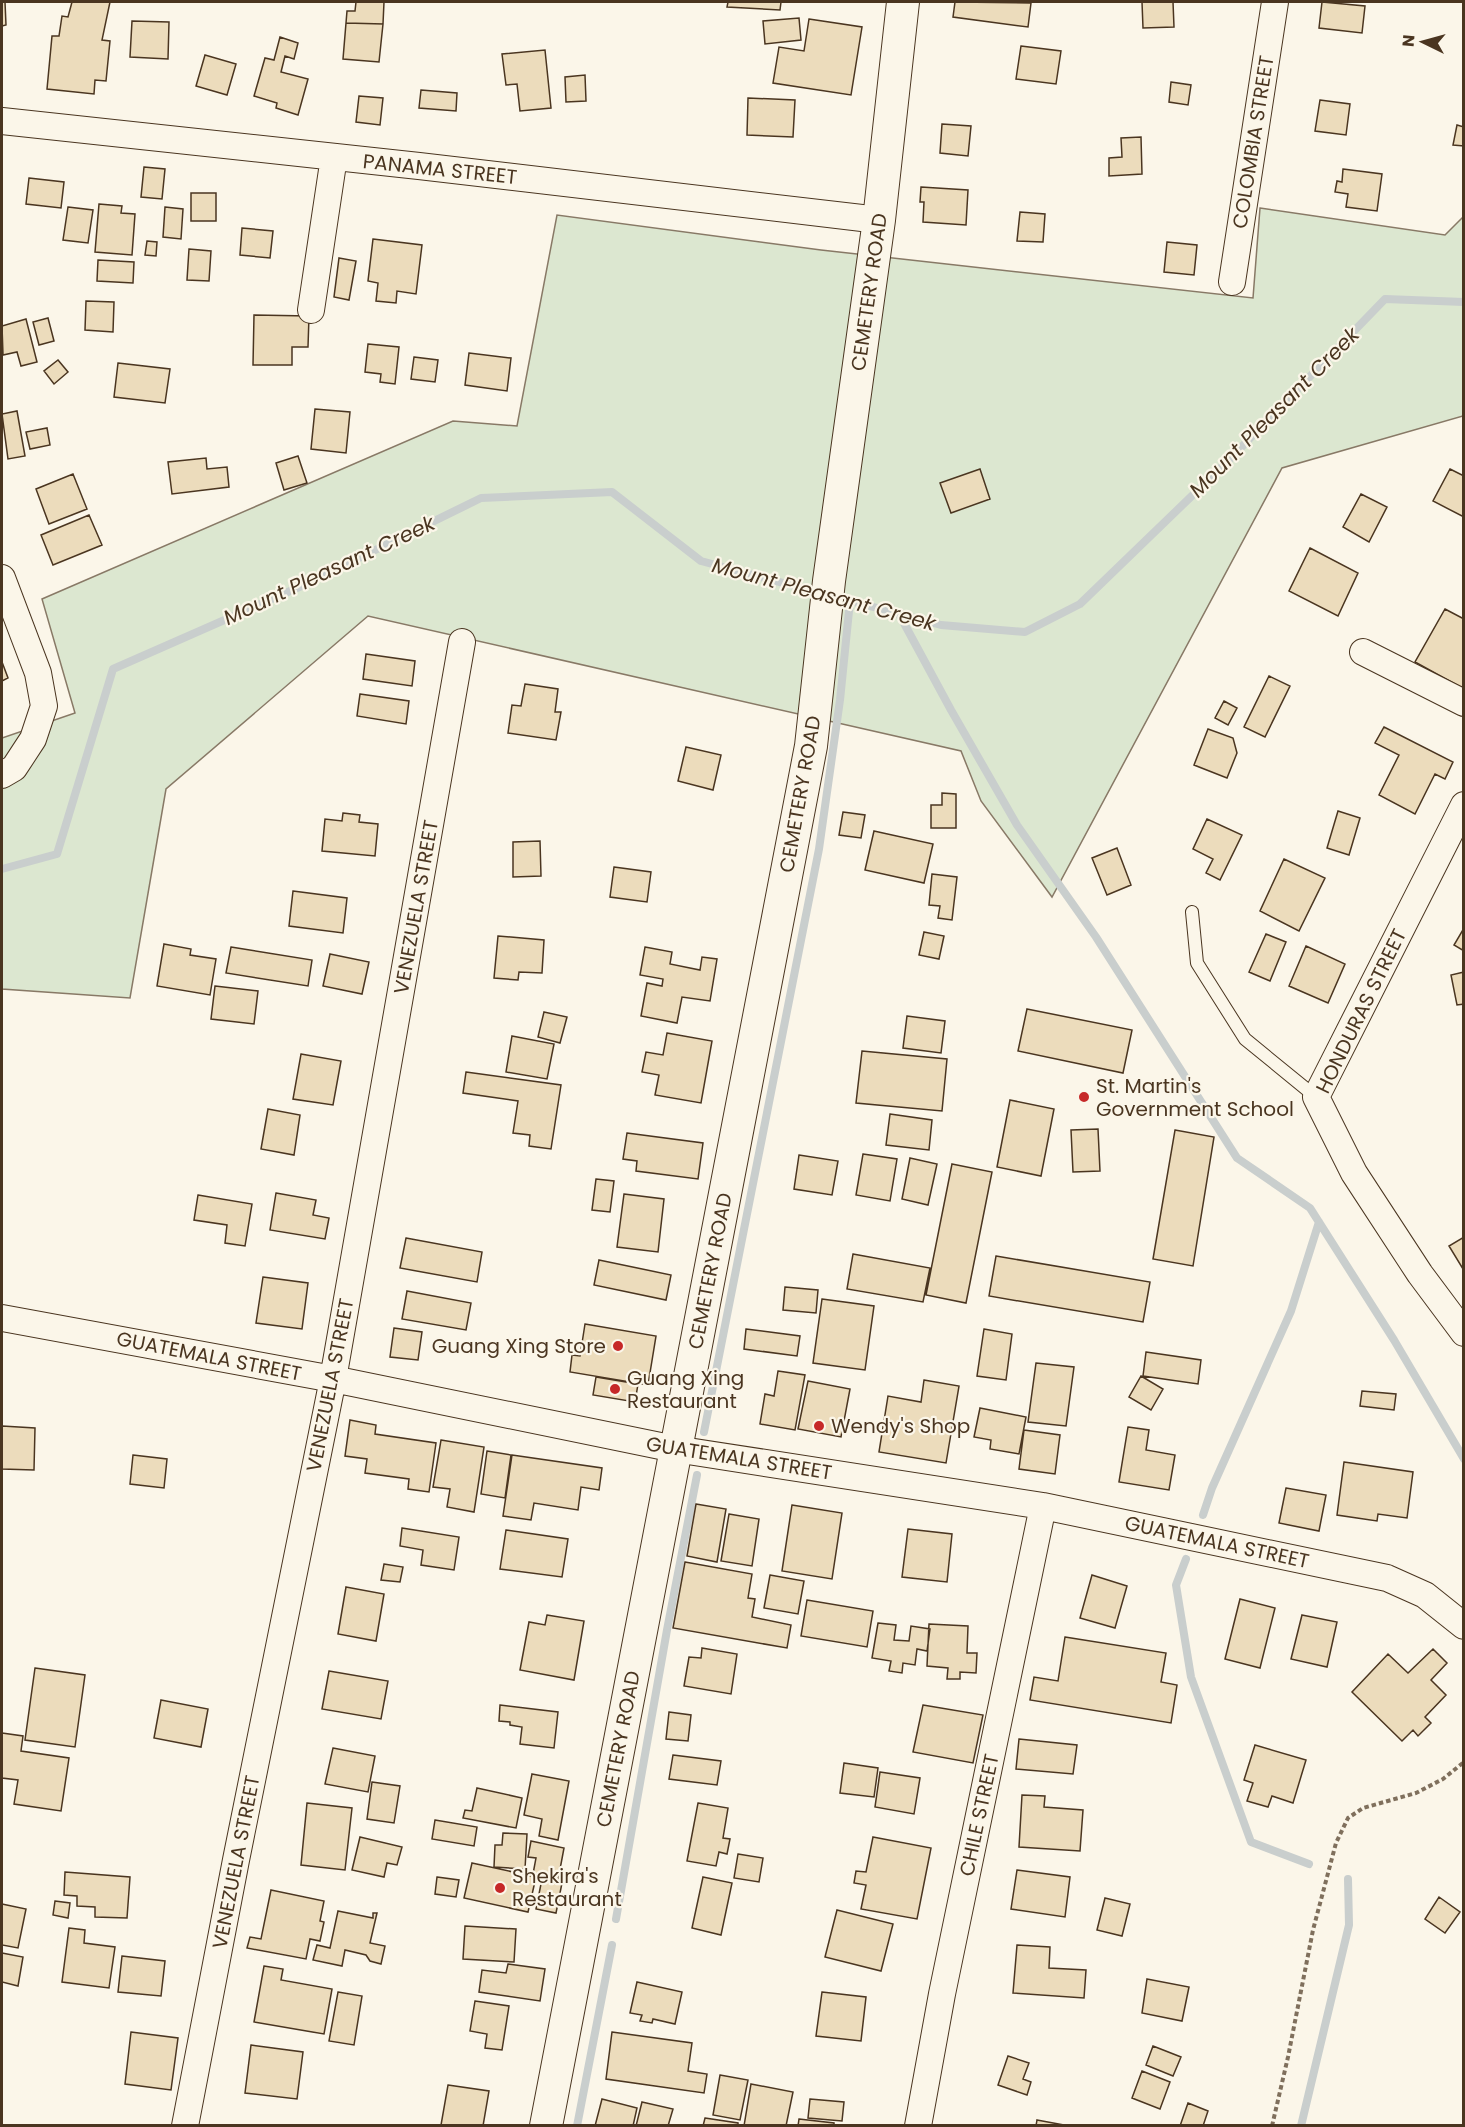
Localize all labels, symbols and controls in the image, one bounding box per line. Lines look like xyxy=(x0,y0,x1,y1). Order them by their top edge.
north arrow xyxy=(1393,12,1453,72)
text: N xyxy=(1397,34,1421,48)
street label: COLOMBIA STREET xyxy=(1225,53,1281,231)
street label: PANAMA STREET xyxy=(362,147,519,191)
street label: CEMETERY ROAD xyxy=(844,211,894,373)
water label: Mount Pleasant Creek xyxy=(1182,320,1366,504)
water label: Mount Pleasant Creek xyxy=(219,508,441,632)
water label: Mount Pleasant Creek xyxy=(709,550,940,638)
street label: CEMETERY ROAD xyxy=(772,713,828,875)
street label: VENEZUELA STREET xyxy=(387,818,445,996)
street label: HONDURAS STREET xyxy=(1309,924,1413,1098)
place label: St. Martin's Government School xyxy=(1096,1072,1294,1123)
marker: St. Martin's Government School xyxy=(1077,1090,1091,1104)
street label: CEMETERY ROAD xyxy=(681,1190,739,1352)
street label: VENEZUELA STREET xyxy=(299,1296,361,1474)
street label: GUATEMALA STREET xyxy=(114,1324,304,1388)
place label: Guang Xing Store xyxy=(432,1332,606,1360)
marker: Guang Xing Store xyxy=(611,1339,625,1353)
place label: Guang Xing Restaurant xyxy=(627,1364,744,1415)
marker: Guang Xing Restaurant xyxy=(608,1382,622,1396)
place label: Wendy's Shop xyxy=(831,1412,970,1440)
marker: Wendy's Shop xyxy=(812,1419,826,1433)
street label: GUATEMALA STREET xyxy=(644,1429,834,1487)
street label: GUATEMALA STREET xyxy=(1122,1509,1312,1575)
street label: CEMETERY ROAD xyxy=(589,1668,647,1830)
street label: CHILE STREET xyxy=(952,1751,1006,1879)
street label: VENEZUELA STREET xyxy=(205,1773,267,1951)
place label: Shekira's Restaurant xyxy=(512,1862,622,1913)
marker: Shekira's Restaurant xyxy=(493,1881,507,1895)

